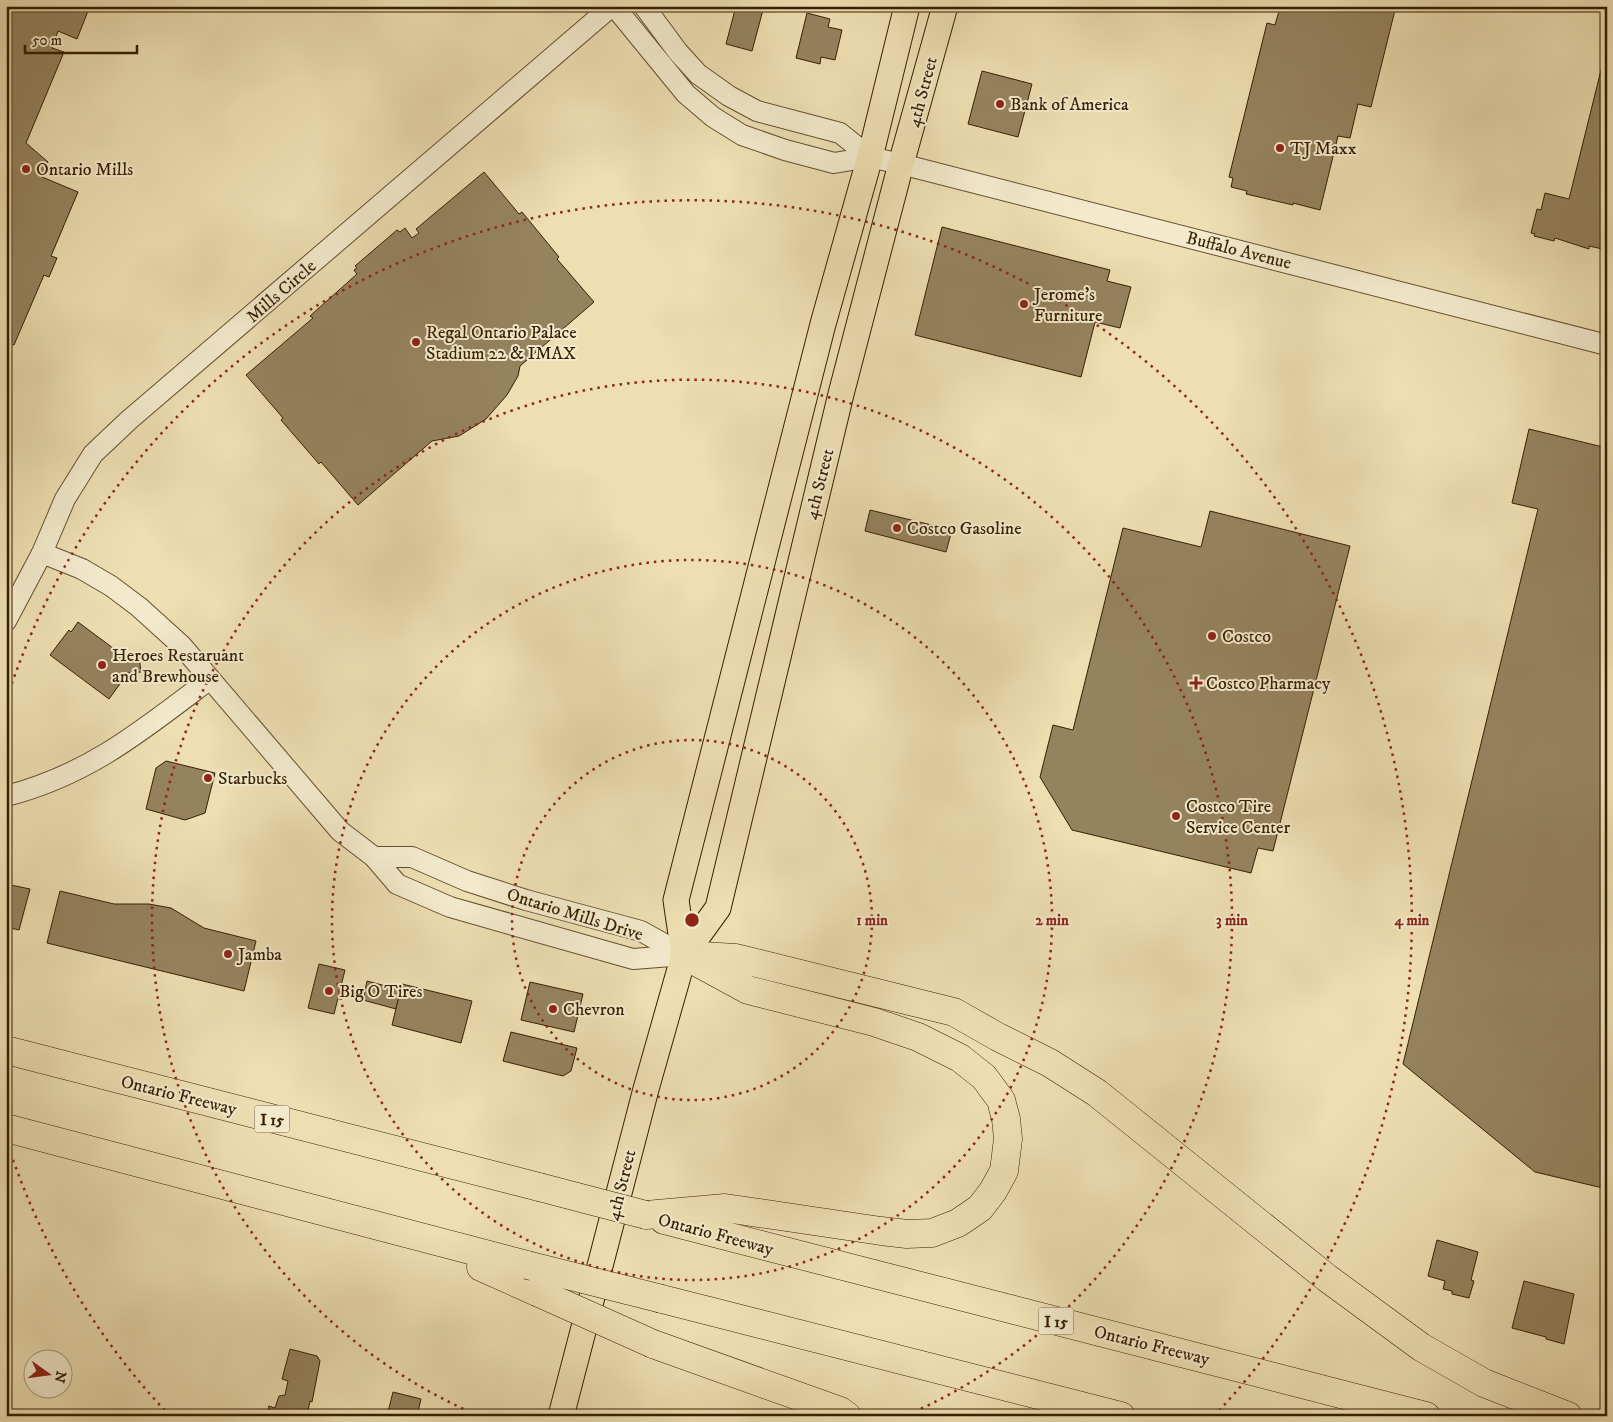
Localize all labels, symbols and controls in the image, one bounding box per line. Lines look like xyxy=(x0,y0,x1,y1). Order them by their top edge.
scale bar xyxy=(25,22,138,54)
text: 50 m xyxy=(32,31,62,50)
street label: 4th Street xyxy=(903,54,943,130)
place label: Bank of America xyxy=(1010,94,1129,116)
marker: Bank of America xyxy=(994,98,1006,110)
place label: TJ Maxx xyxy=(1290,138,1357,160)
marker: TJ Maxx xyxy=(1274,142,1286,154)
place label: Ontario Mills xyxy=(36,159,133,181)
marker: Ontario Mills xyxy=(20,163,32,175)
street label: Buffalo Avenue xyxy=(1184,227,1294,275)
street label: Mills Circle xyxy=(242,255,321,328)
place label: Jerome's Furniture xyxy=(1032,284,1103,327)
marker: Jerome's Furniture xyxy=(1018,298,1030,310)
place label: Regal Ontario Palace Stadium 22 & IMAX xyxy=(426,322,577,365)
marker: Regal Ontario Palace Stadium 22 & IMAX xyxy=(410,336,422,348)
street label: 4th Street xyxy=(801,446,839,522)
place label: Costco Gasoline xyxy=(907,518,1022,540)
marker: Costco Gasoline xyxy=(891,522,903,534)
place label: Costco xyxy=(1222,626,1271,648)
marker: Costco xyxy=(1206,630,1218,642)
place label: Heroes Restaruant and Brewhouse xyxy=(112,645,244,688)
marker: Heroes Restaruant and Brewhouse xyxy=(96,659,108,671)
place label: Costco Pharmacy xyxy=(1206,673,1331,695)
marker: Costco Pharmacy xyxy=(1190,677,1202,689)
place label: Starbucks xyxy=(218,768,287,790)
marker: Starbucks xyxy=(202,772,214,784)
place label: Costco Tire Service Center xyxy=(1186,796,1290,839)
marker: Costco Tire Service Center xyxy=(1170,810,1182,822)
street label: Ontario Mills Drive xyxy=(504,884,645,946)
centre of rings xyxy=(683,911,701,929)
text: 1 min xyxy=(856,911,888,930)
text: 2 min xyxy=(1035,911,1069,930)
text: 3 min xyxy=(1216,911,1248,930)
text: 4 min xyxy=(1394,911,1430,930)
place label: Jamba xyxy=(236,944,282,966)
marker: Jamba xyxy=(222,948,234,960)
place label: Big O Tires xyxy=(339,981,423,1003)
marker: Big O Tires xyxy=(323,985,335,997)
place label: Chevron xyxy=(563,999,625,1021)
marker: Chevron xyxy=(547,1003,559,1015)
street label: Ontario Freeway xyxy=(118,1071,239,1121)
road number: I 15 xyxy=(254,1106,290,1132)
street label: 4th Street xyxy=(603,1147,641,1223)
street label: Ontario Freeway xyxy=(656,1209,776,1261)
road number: I 15 xyxy=(1038,1308,1074,1334)
street label: Ontario Freeway xyxy=(1091,1321,1212,1371)
north arrow xyxy=(22,1350,72,1400)
text: N xyxy=(49,1369,70,1385)

